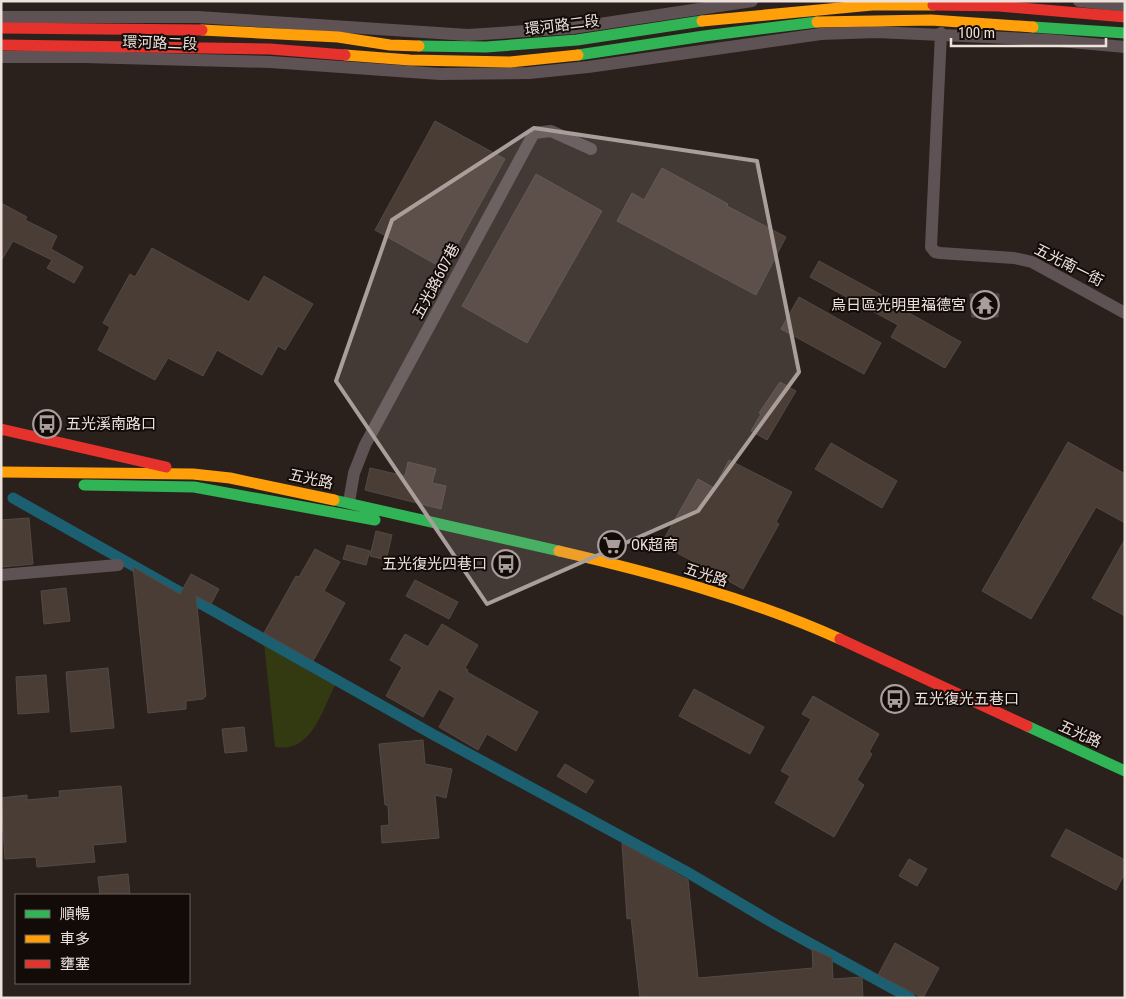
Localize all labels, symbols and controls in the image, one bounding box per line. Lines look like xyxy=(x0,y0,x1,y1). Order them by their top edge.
street label: 環河路二段 xyxy=(524,11,600,39)
scale bar xyxy=(951,15,1106,47)
text: 100 m xyxy=(958,24,995,42)
street label: 環河路二段 xyxy=(122,33,198,53)
street label: 五光路607巷 xyxy=(409,240,463,322)
street label: 五光南一街 xyxy=(1031,240,1107,290)
temple icon: 烏日區光明里福德宮 xyxy=(970,290,1000,320)
place label: 烏日區光明里福德宮 xyxy=(831,296,966,314)
bus stop icon: 五光溪南路口 xyxy=(32,409,62,439)
place label: 五光溪南路口 xyxy=(66,415,156,433)
street label: 五光路 xyxy=(287,466,335,492)
supermarket icon: OK超商 xyxy=(597,530,627,560)
place label: OK超商 xyxy=(631,536,678,554)
bus stop icon: 五光復光四巷口 xyxy=(491,549,521,579)
place label: 五光復光四巷口 xyxy=(382,555,487,573)
street label: 五光路 xyxy=(682,559,730,591)
bus stop icon: 五光復光五巷口 xyxy=(880,684,910,714)
place label: 五光復光五巷口 xyxy=(914,690,1019,708)
street label: 五光路 xyxy=(1056,717,1104,751)
legend xyxy=(15,894,190,984)
text: 順暢 xyxy=(60,905,90,923)
text: 車多 xyxy=(60,930,90,948)
text: 壅塞 xyxy=(60,955,90,973)

